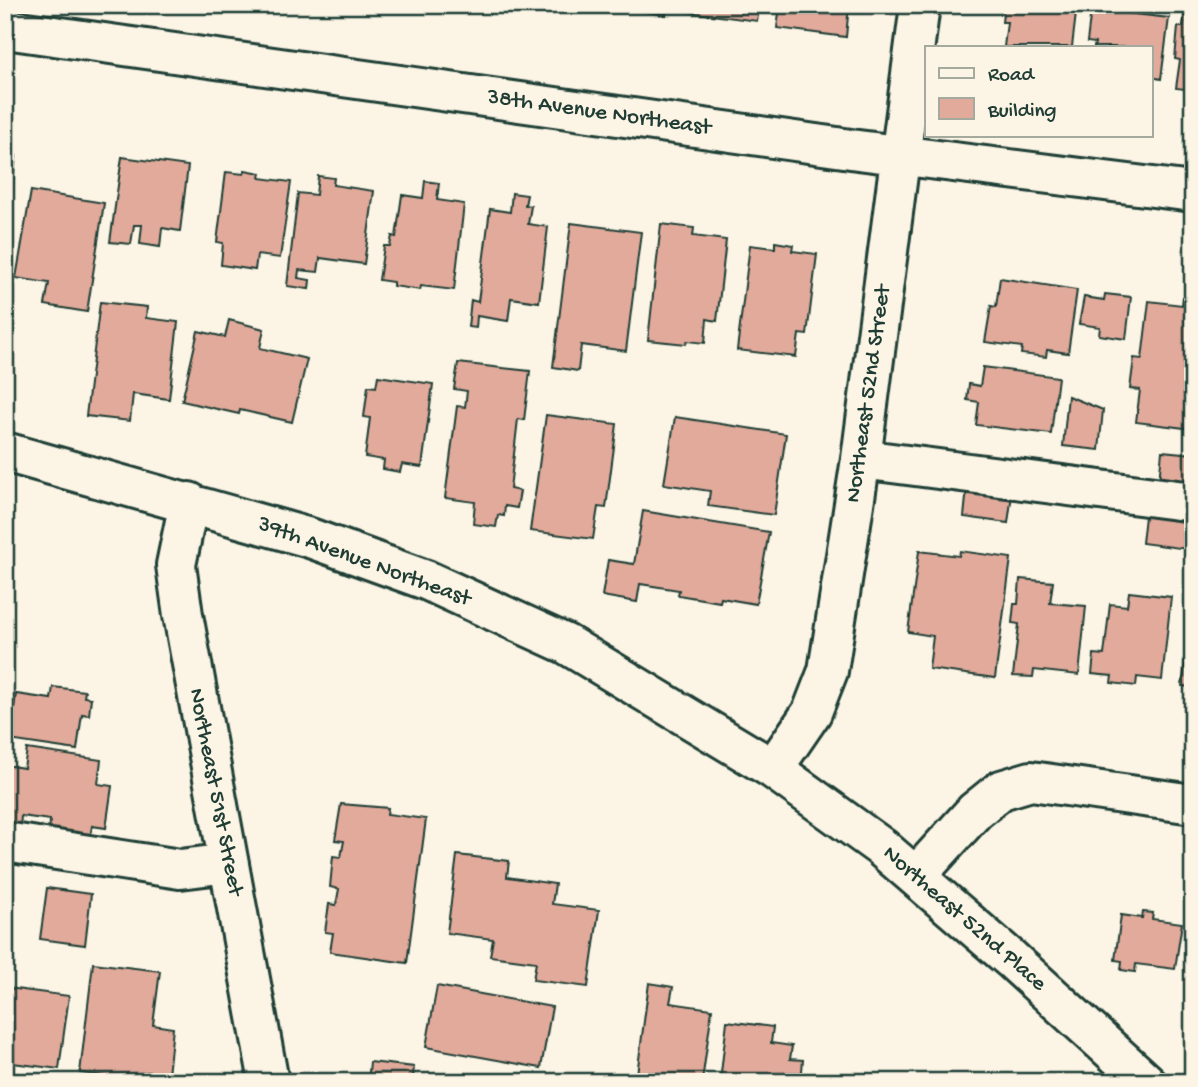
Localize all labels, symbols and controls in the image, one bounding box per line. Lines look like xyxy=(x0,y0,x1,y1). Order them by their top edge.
legend xyxy=(925,46,1152,136)
text: Road xyxy=(988,64,1036,89)
street label: 38th Avenue Northeast xyxy=(484,84,714,142)
text: Building xyxy=(987,100,1057,125)
street label: Northeast 52nd Street xyxy=(840,282,898,504)
street label: 39th Avenue Northeast xyxy=(253,511,476,614)
street label: Northeast 51st Street xyxy=(182,686,249,900)
street label: Northeast 52nd Place xyxy=(877,841,1052,998)

